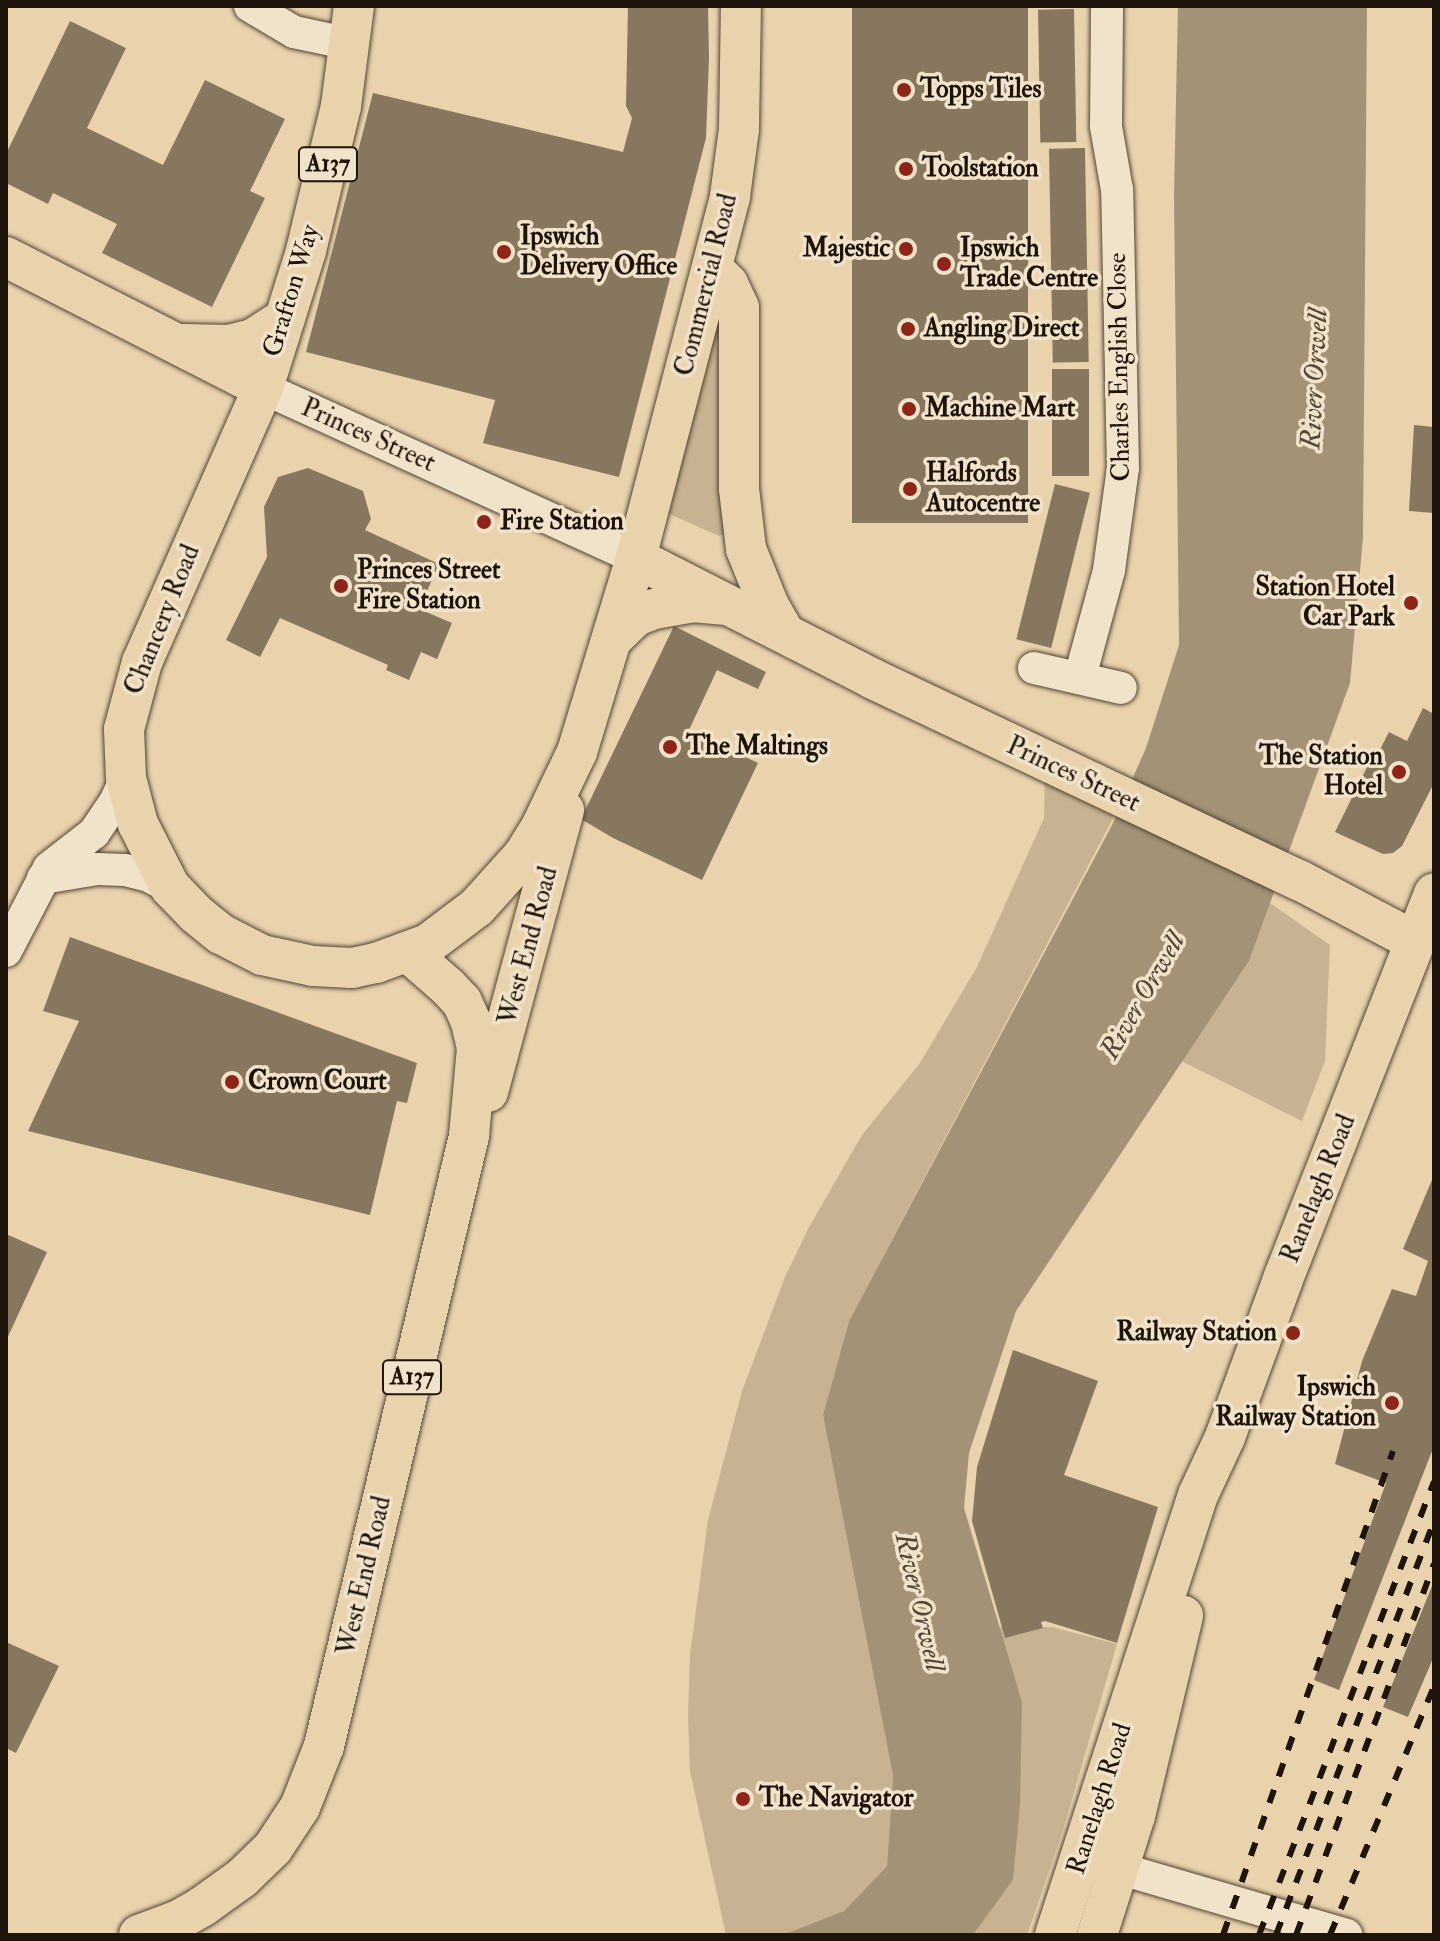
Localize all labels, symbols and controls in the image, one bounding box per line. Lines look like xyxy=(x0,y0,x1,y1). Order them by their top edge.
place label: Topps Tiles xyxy=(920,74,1041,106)
marker: Topps Tiles xyxy=(895,81,913,99)
road number: A137 xyxy=(296,144,360,184)
place label: Toolstation xyxy=(922,153,1039,185)
marker: Toolstation xyxy=(897,160,915,178)
street label: Commercial Road xyxy=(669,191,745,379)
street label: Grafton Way xyxy=(257,221,327,361)
place label: Ipswich Delivery Office xyxy=(520,221,677,282)
place label: Majestic xyxy=(803,233,890,265)
place label: Ipswich Trade Centre xyxy=(960,233,1098,294)
marker: Majestic xyxy=(897,240,915,258)
marker: Ipswich Delivery Office xyxy=(495,243,513,261)
street label: Charles English Close xyxy=(1102,252,1138,482)
marker: Ipswich Trade Centre xyxy=(935,255,953,273)
water label: River Orwell xyxy=(1295,308,1335,450)
place label: Angling Direct xyxy=(924,313,1079,345)
marker: Angling Direct xyxy=(899,320,917,338)
street label: Princes Street xyxy=(296,393,440,479)
place label: Machine Mart xyxy=(925,393,1075,425)
marker: Machine Mart xyxy=(900,400,918,418)
place label: Halfords Autocentre xyxy=(926,458,1040,520)
marker: Halfords Autocentre xyxy=(901,480,919,498)
place label: Fire Station xyxy=(500,506,624,538)
marker: Fire Station xyxy=(475,513,493,531)
street label: Chancery Road xyxy=(119,540,207,700)
place label: Princes Street Fire Station xyxy=(357,555,500,616)
place label: Station Hotel Car Park xyxy=(1255,572,1395,634)
marker: Princes Street Fire Station xyxy=(332,577,350,595)
marker: Station Hotel Car Park xyxy=(1402,594,1420,612)
place label: The Maltings xyxy=(686,731,828,763)
street label: Princes Street xyxy=(1001,731,1145,819)
marker: The Maltings xyxy=(661,738,679,756)
place label: The Station Hotel xyxy=(1259,741,1383,802)
marker: The Station Hotel xyxy=(1390,763,1408,781)
street label: West End Road xyxy=(493,863,565,1029)
water label: River Orwell xyxy=(1093,927,1193,1065)
place label: Crown Court xyxy=(248,1066,387,1098)
marker: Crown Court xyxy=(223,1073,241,1091)
street label: Ranelagh Road xyxy=(1275,1110,1363,1268)
place label: Railway Station xyxy=(1116,1317,1277,1349)
marker: Railway Station xyxy=(1284,1324,1302,1342)
road number: A137 xyxy=(380,1357,444,1397)
place label: Ipswich Railway Station xyxy=(1215,1372,1376,1434)
marker: Ipswich Railway Station xyxy=(1383,1394,1401,1412)
street label: West End Road xyxy=(332,1493,398,1659)
water label: River Orwell xyxy=(887,1530,951,1674)
street label: Ranelagh Road xyxy=(1061,1719,1139,1879)
place label: The Navigator xyxy=(759,1783,913,1815)
marker: The Navigator xyxy=(734,1790,752,1808)

